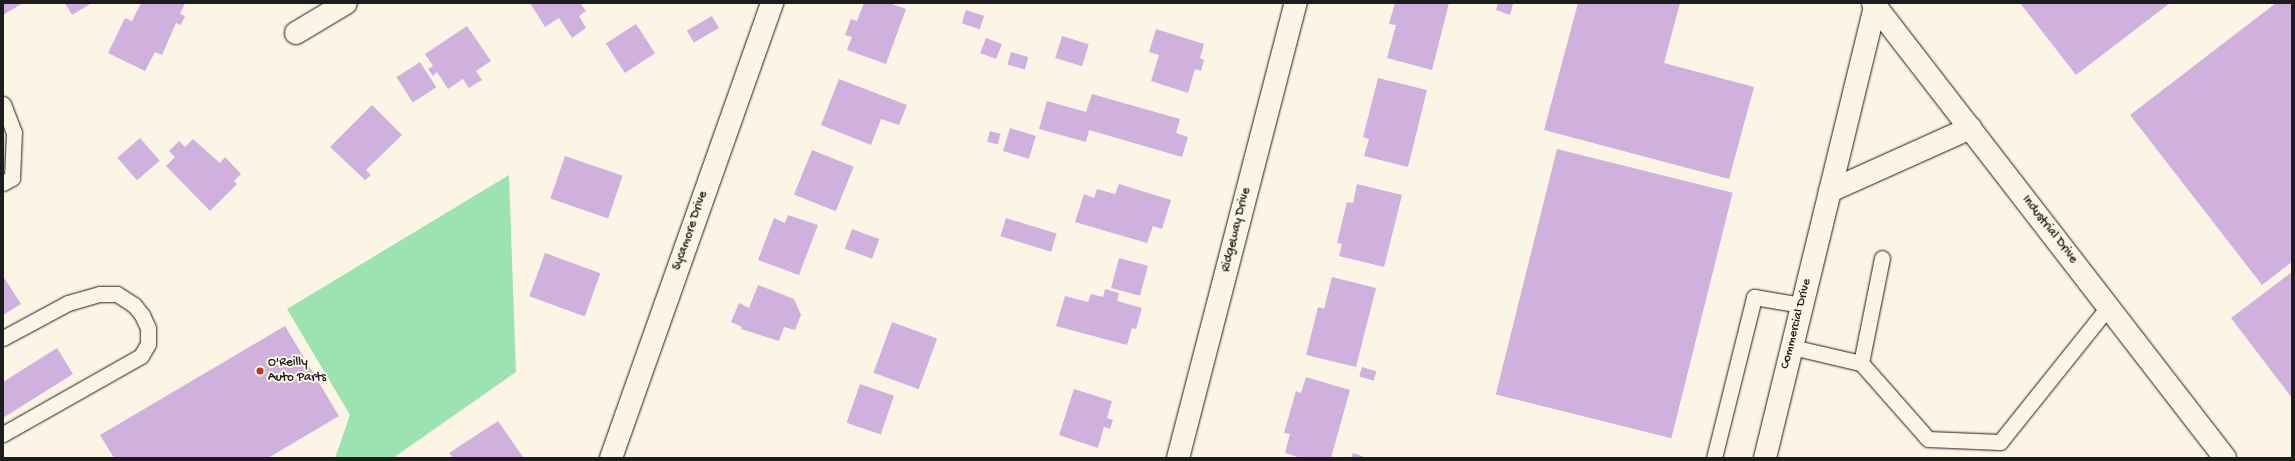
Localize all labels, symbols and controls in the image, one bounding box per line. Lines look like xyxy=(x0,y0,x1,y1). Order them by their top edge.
street label: Ridgeway Drive xyxy=(1219,186,1255,274)
street label: Sycamore Drive xyxy=(670,189,712,273)
street label: Industrial Drive xyxy=(2018,193,2080,267)
street label: Commercial Drive xyxy=(1778,277,1816,371)
place label: O'Reilly Auto Parts xyxy=(268,356,326,387)
marker: O'Reilly Auto Parts xyxy=(255,366,265,376)

